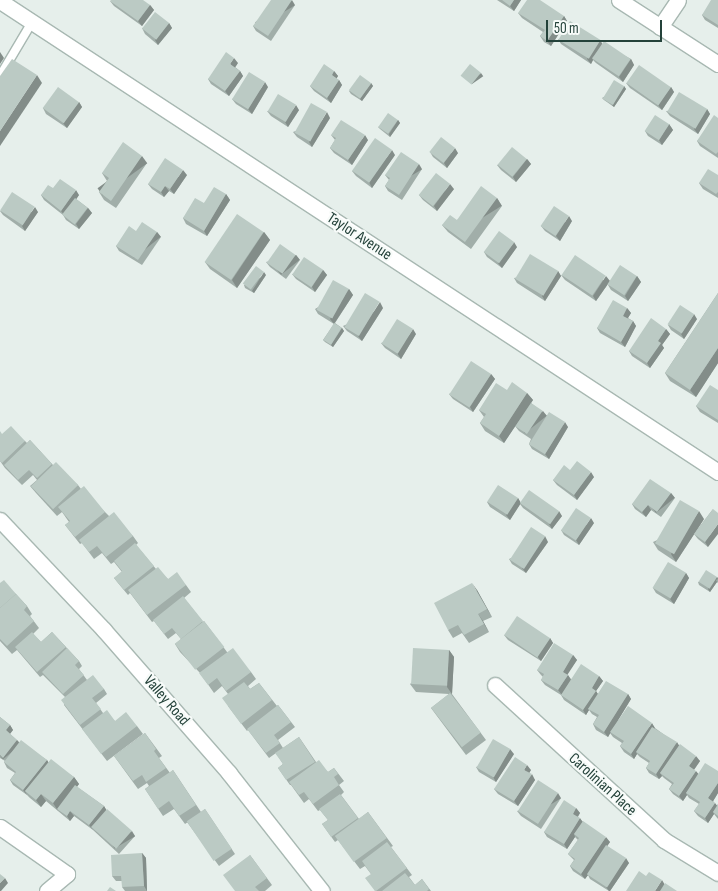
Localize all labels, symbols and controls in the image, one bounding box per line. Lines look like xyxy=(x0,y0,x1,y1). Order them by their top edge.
scale bar xyxy=(548,10,664,42)
text: 50 m xyxy=(554,19,579,38)
street label: Taylor Avenue xyxy=(323,209,395,265)
street label: Valley Road xyxy=(139,672,193,730)
street label: Carolinian Place xyxy=(564,749,640,821)

